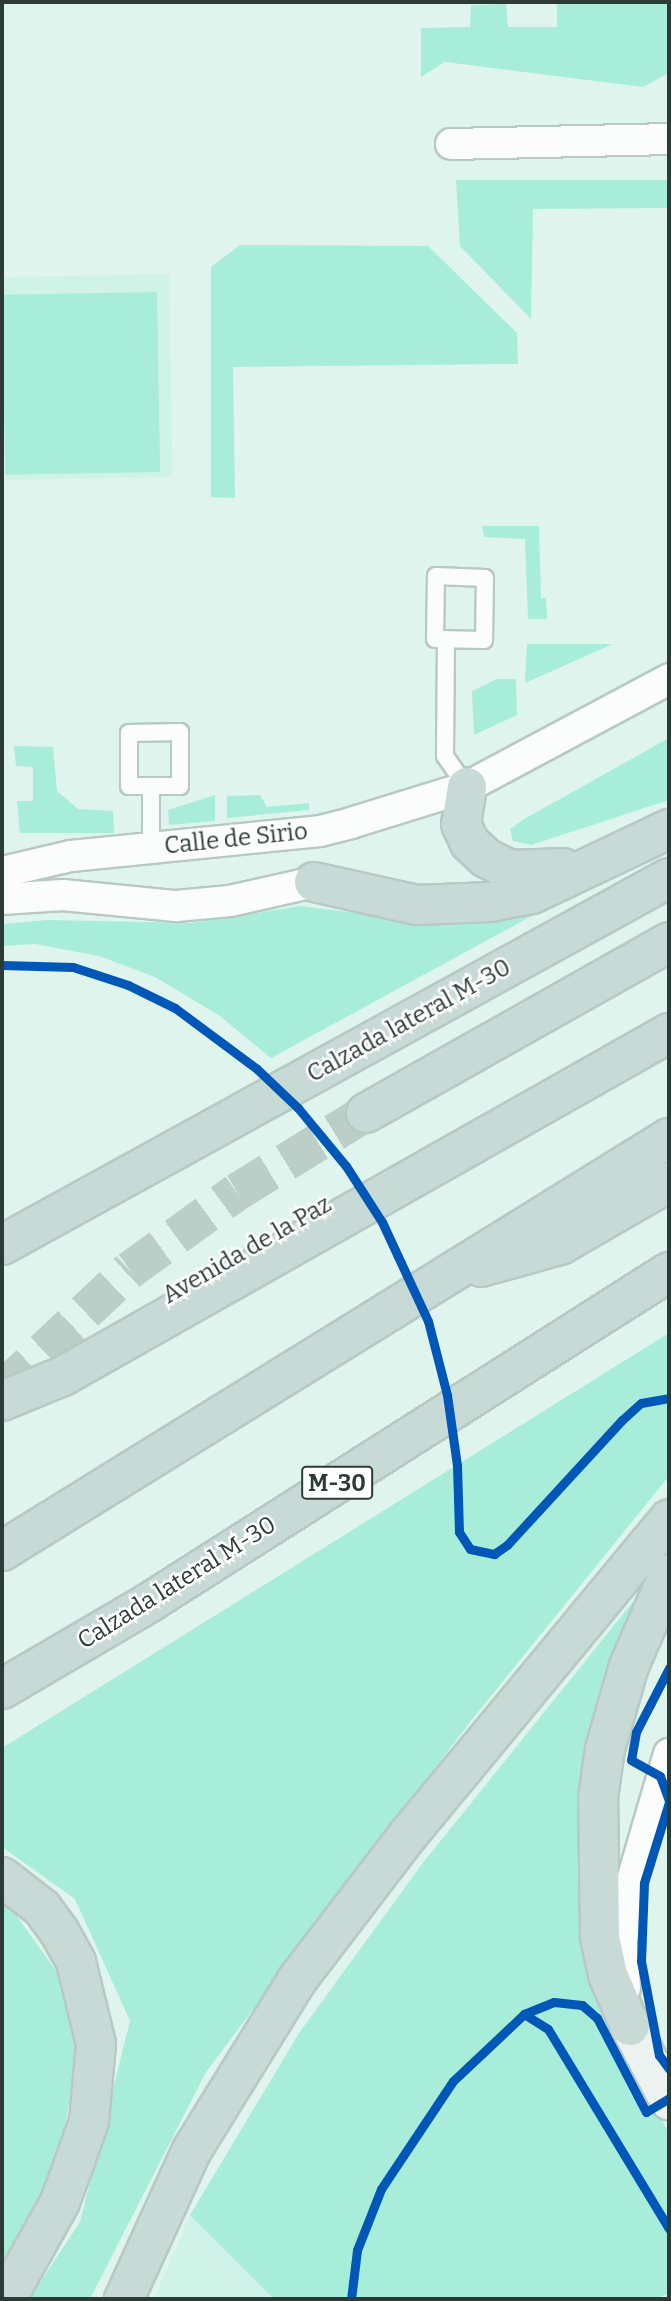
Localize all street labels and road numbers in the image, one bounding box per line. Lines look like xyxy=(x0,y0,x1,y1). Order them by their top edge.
street label: Calle de Sirio xyxy=(163,817,309,861)
street label: Calzada lateral M-30 xyxy=(302,953,516,1089)
street label: Avenida de la Paz xyxy=(157,1190,337,1310)
road number: M-30 xyxy=(300,1464,374,1502)
street label: Calzada lateral M-30 xyxy=(73,1510,281,1656)

